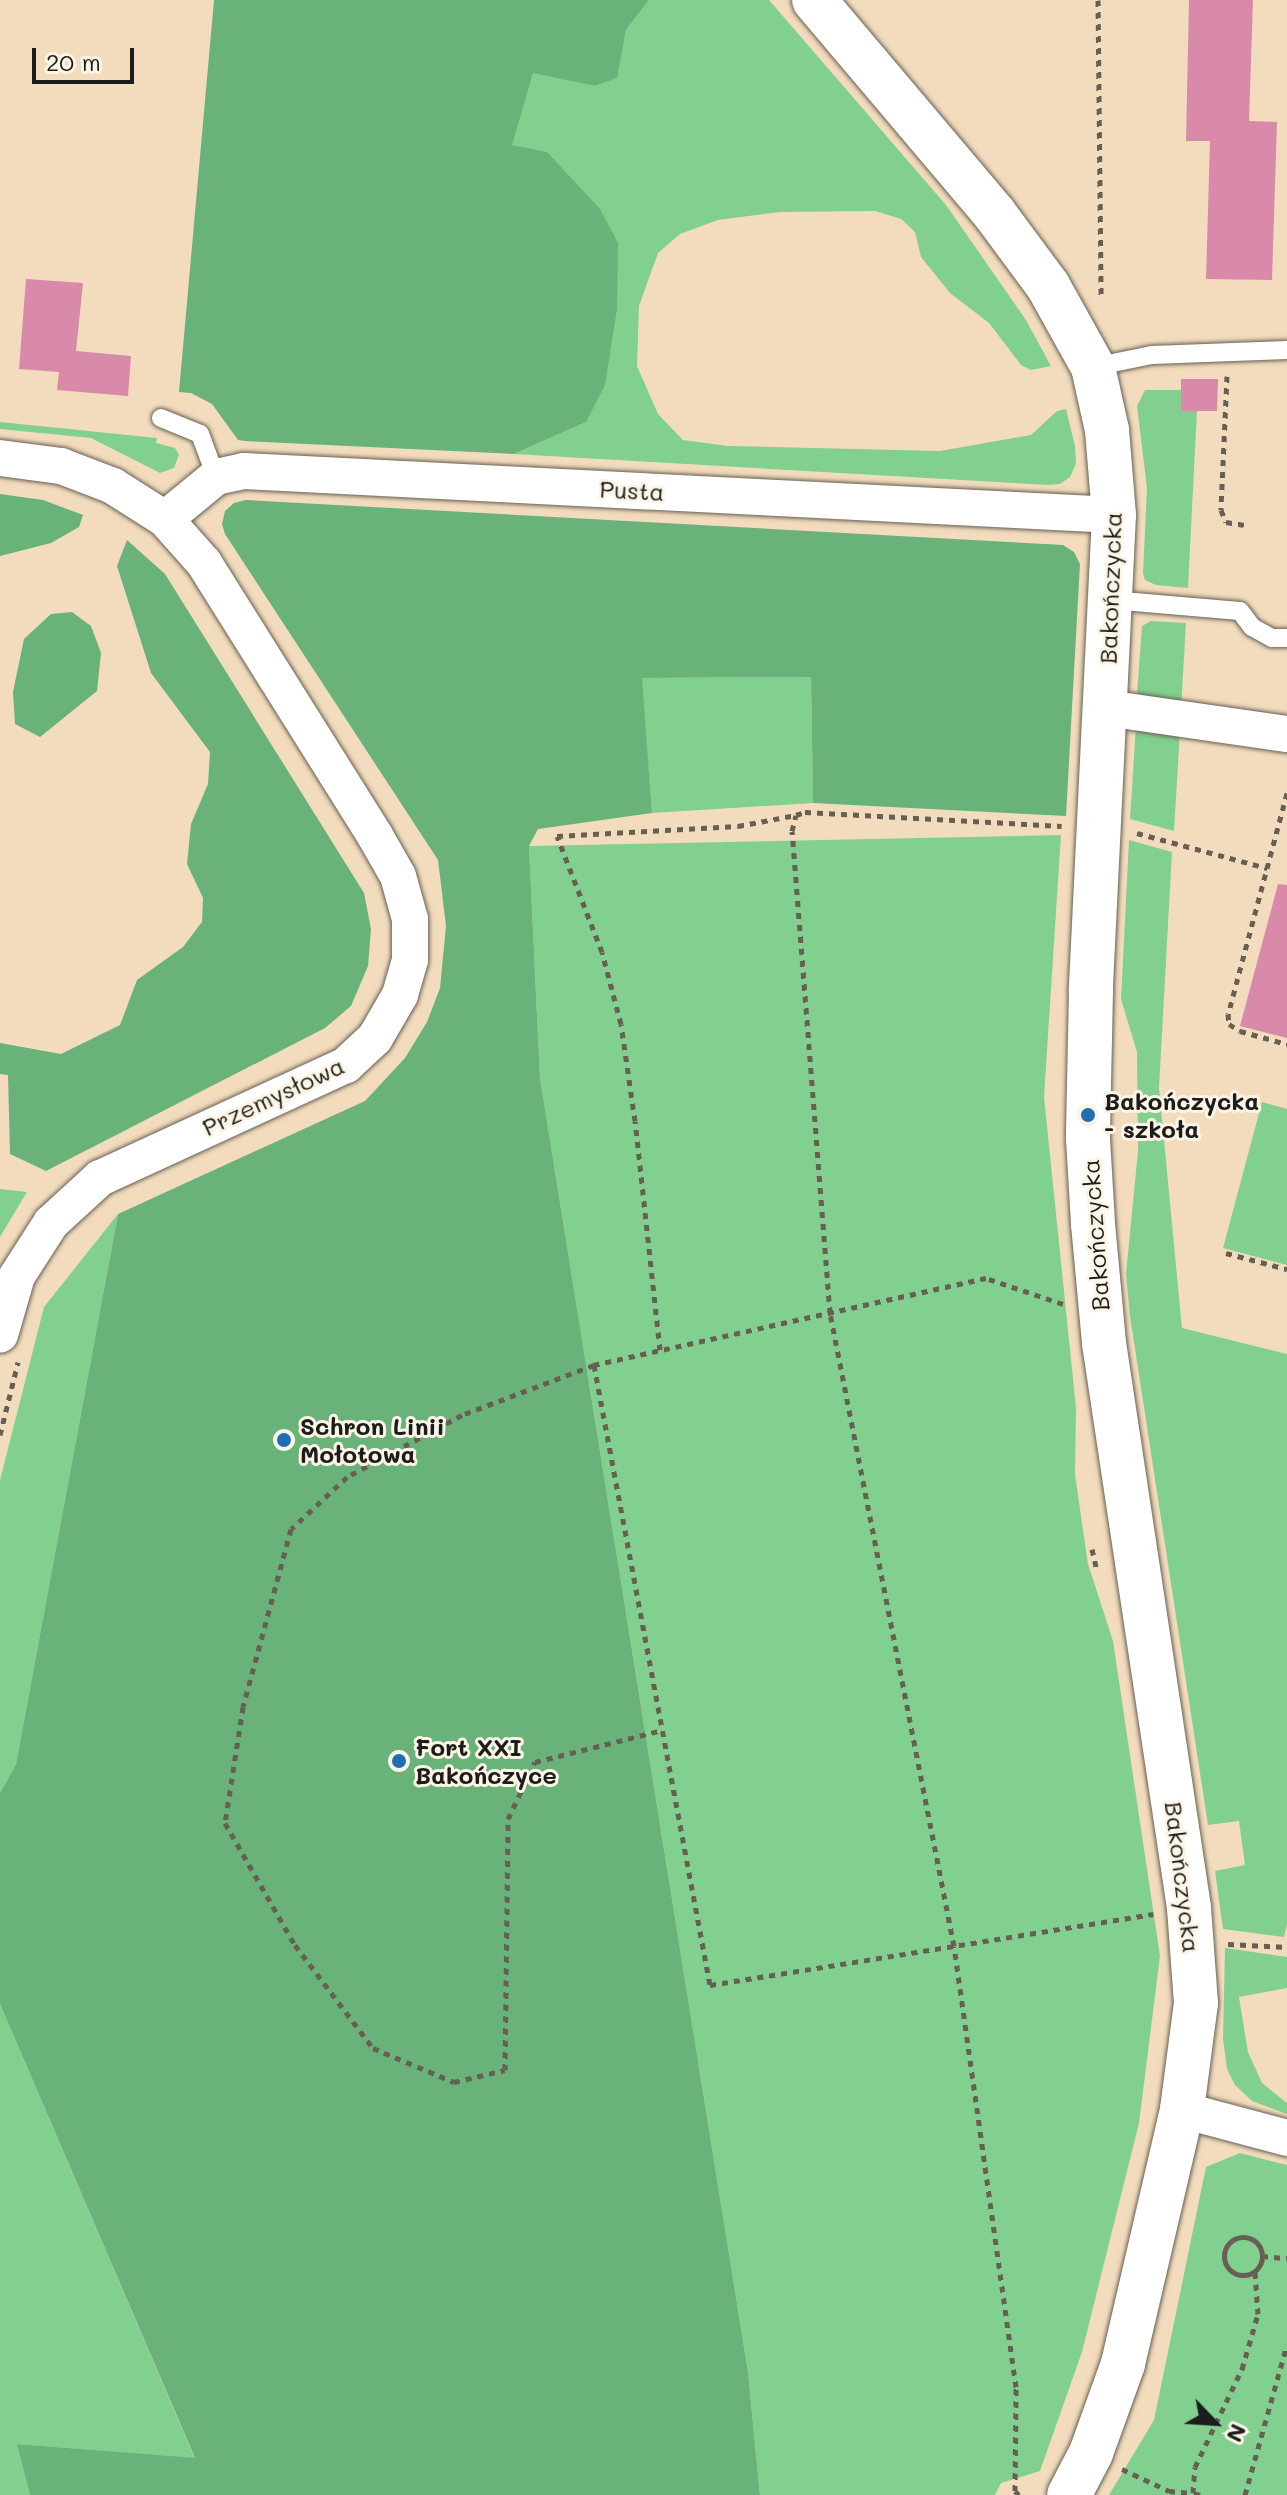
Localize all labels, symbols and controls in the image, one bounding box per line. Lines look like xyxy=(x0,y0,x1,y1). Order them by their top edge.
scale bar xyxy=(36,32,138,82)
text: 20 m xyxy=(46,46,101,77)
street label: Pusta xyxy=(599,474,665,506)
street label: Bakończycka xyxy=(1093,512,1127,664)
street label: Przemysłowa xyxy=(197,1051,349,1141)
place label: Bakończycka - szkoła xyxy=(1104,1087,1259,1143)
marker: Bakończycka - szkoła xyxy=(1079,1106,1097,1124)
street label: Bakończycka xyxy=(1075,1158,1115,1312)
place label: Schron Linii Mołotowa xyxy=(300,1412,445,1468)
marker: Schron Linii Mołotowa xyxy=(275,1431,293,1449)
place label: Fort XXI Bakończyce xyxy=(415,1733,557,1789)
marker: Fort XXI Bakończyce xyxy=(390,1752,408,1770)
street label: Bakończycka xyxy=(1159,1800,1207,1954)
north arrow xyxy=(1175,2383,1255,2463)
text: N xyxy=(1221,2420,1254,2447)

